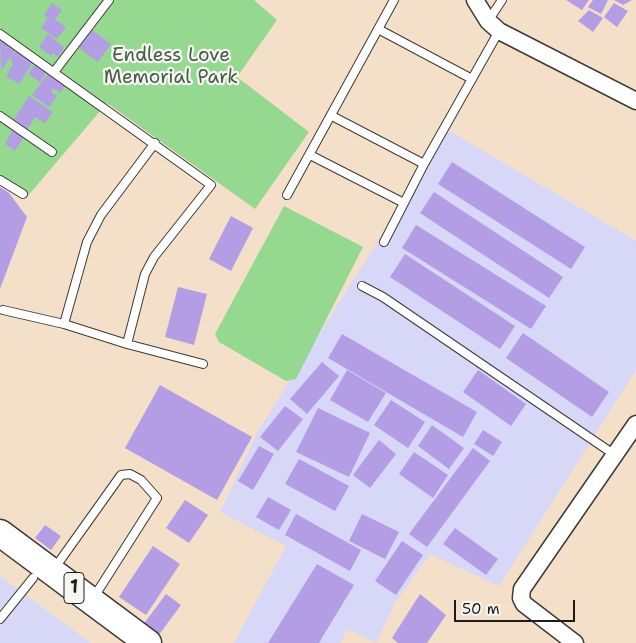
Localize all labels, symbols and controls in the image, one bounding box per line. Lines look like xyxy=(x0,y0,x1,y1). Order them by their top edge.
park label: Endless Love Memorial Park xyxy=(104,45,238,89)
road number: 1 xyxy=(64,572,84,604)
scale bar xyxy=(456,590,577,622)
text: 50 m xyxy=(462,599,500,619)

